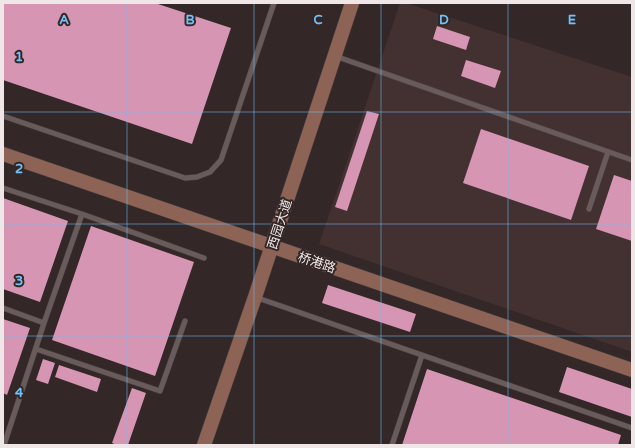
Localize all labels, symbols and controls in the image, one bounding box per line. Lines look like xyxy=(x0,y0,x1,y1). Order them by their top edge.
text: A xyxy=(59,12,69,28)
text: B xyxy=(185,12,195,28)
text: C xyxy=(313,12,323,28)
text: D xyxy=(439,12,449,28)
text: E xyxy=(568,12,576,28)
text: 1 xyxy=(15,49,23,65)
text: 2 xyxy=(15,161,23,177)
street label: 西园大道 xyxy=(264,197,296,252)
street label: 桥港路 xyxy=(296,249,338,277)
text: 3 xyxy=(15,273,23,289)
text: 4 xyxy=(15,385,24,401)

